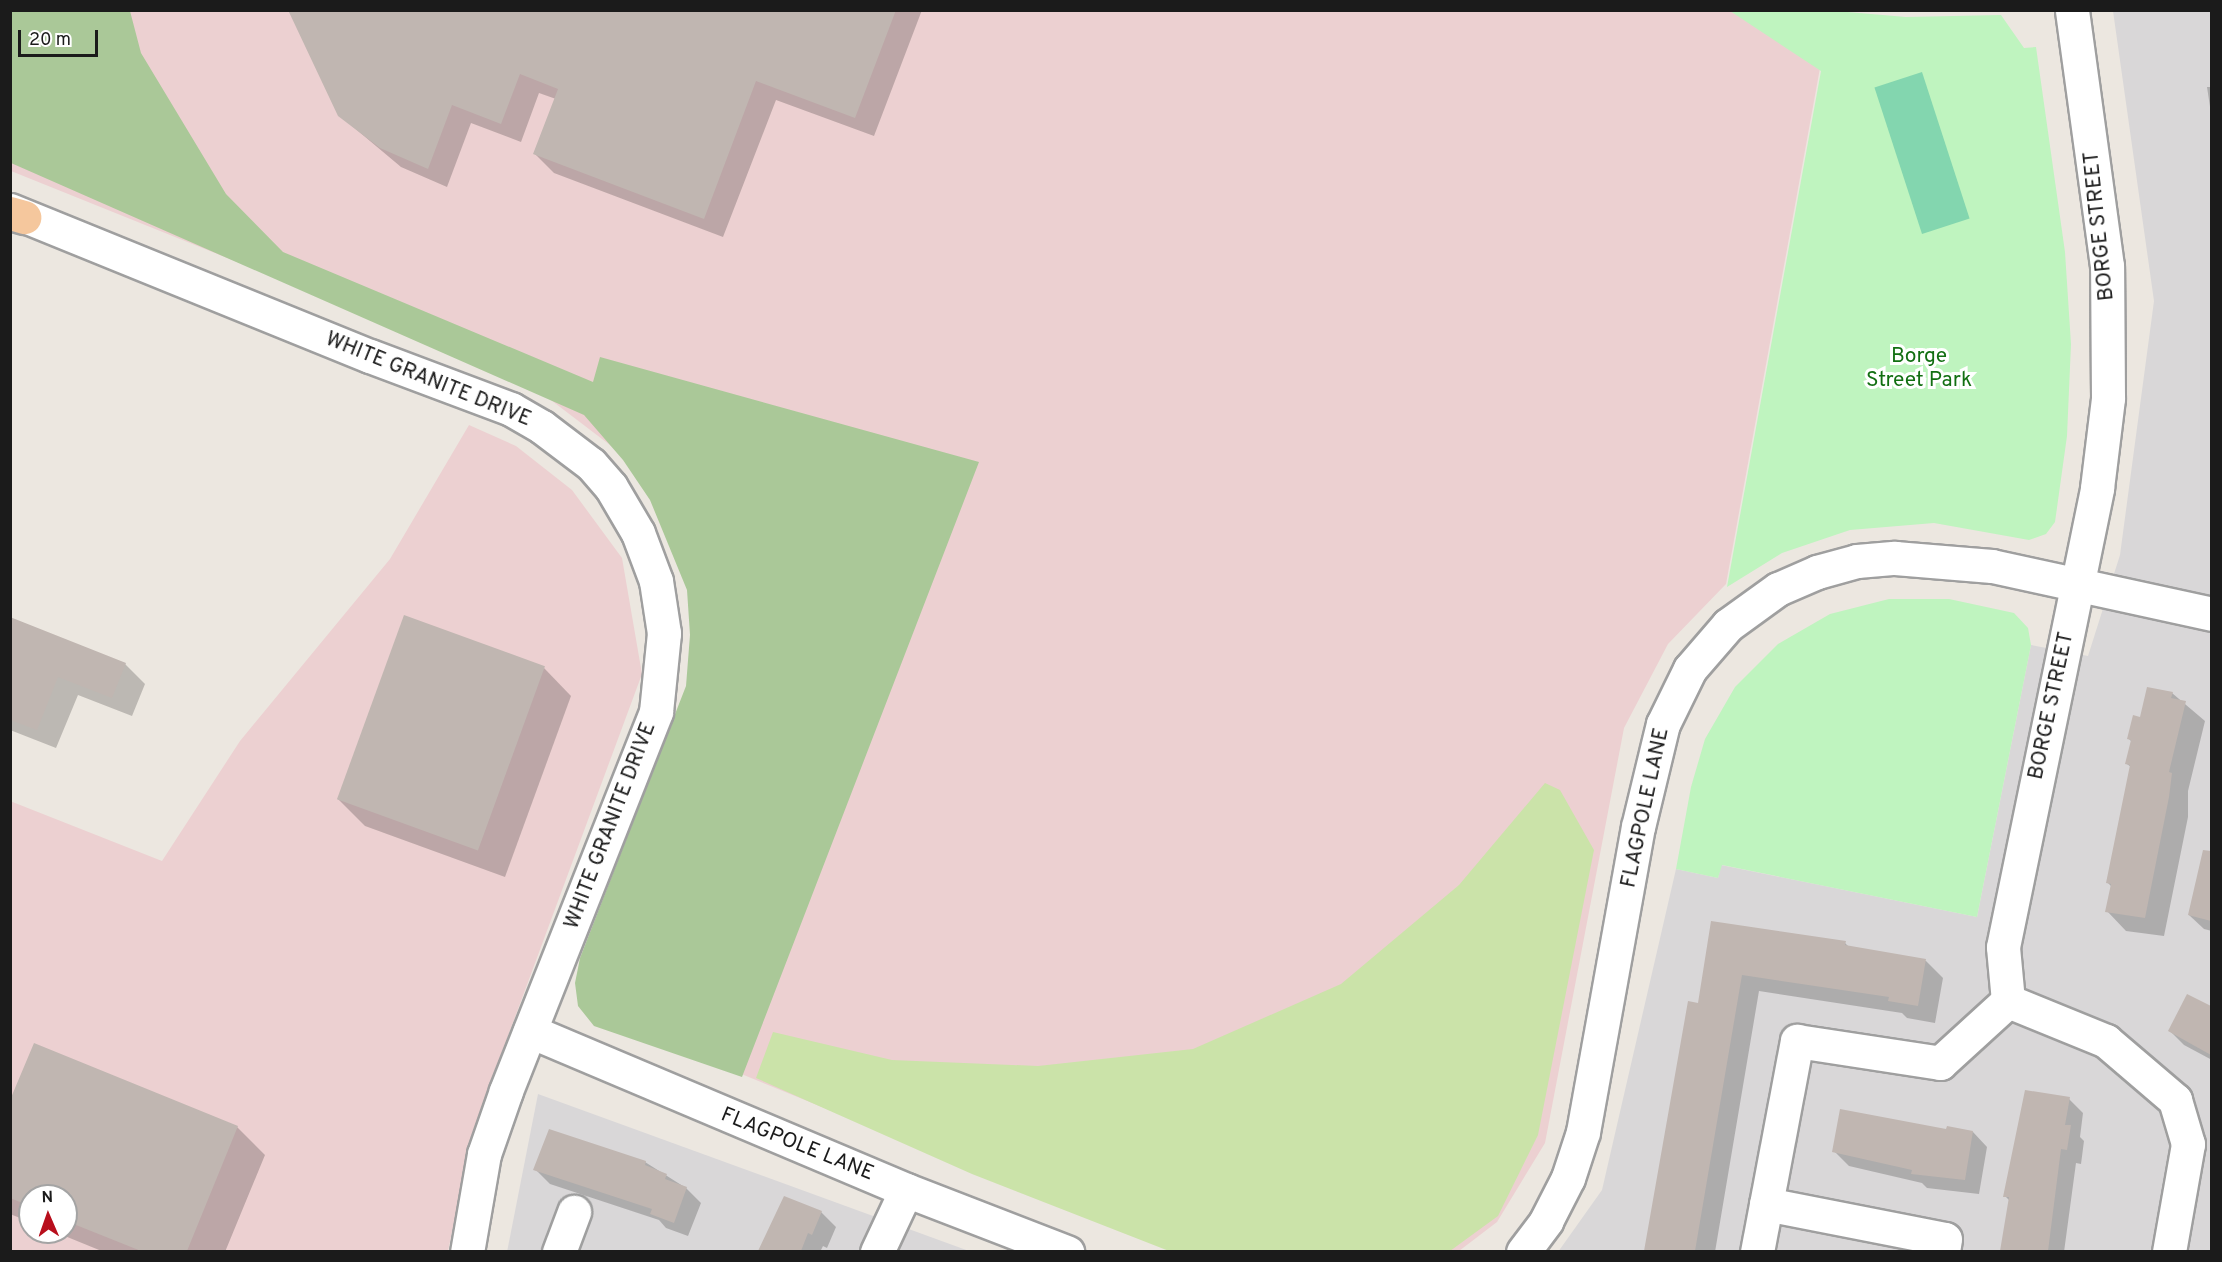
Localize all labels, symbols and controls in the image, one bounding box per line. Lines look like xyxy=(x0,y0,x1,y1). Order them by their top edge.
scale bar xyxy=(21,18,100,56)
text: 20 m xyxy=(29,29,71,52)
street label: BORGE STREET xyxy=(2080,150,2120,302)
street label: WHITE GRANITE DRIVE xyxy=(321,327,535,433)
park label: Borge Street Park xyxy=(1866,344,1972,394)
street label: BORGE STREET xyxy=(2024,630,2080,782)
street label: WHITE GRANITE DRIVE xyxy=(560,719,662,933)
street label: FLAGPOLE LANE xyxy=(1617,726,1675,890)
street label: FLAGPOLE LANE xyxy=(717,1103,877,1187)
north arrow xyxy=(18,1184,78,1244)
text: N xyxy=(41,1188,54,1208)

